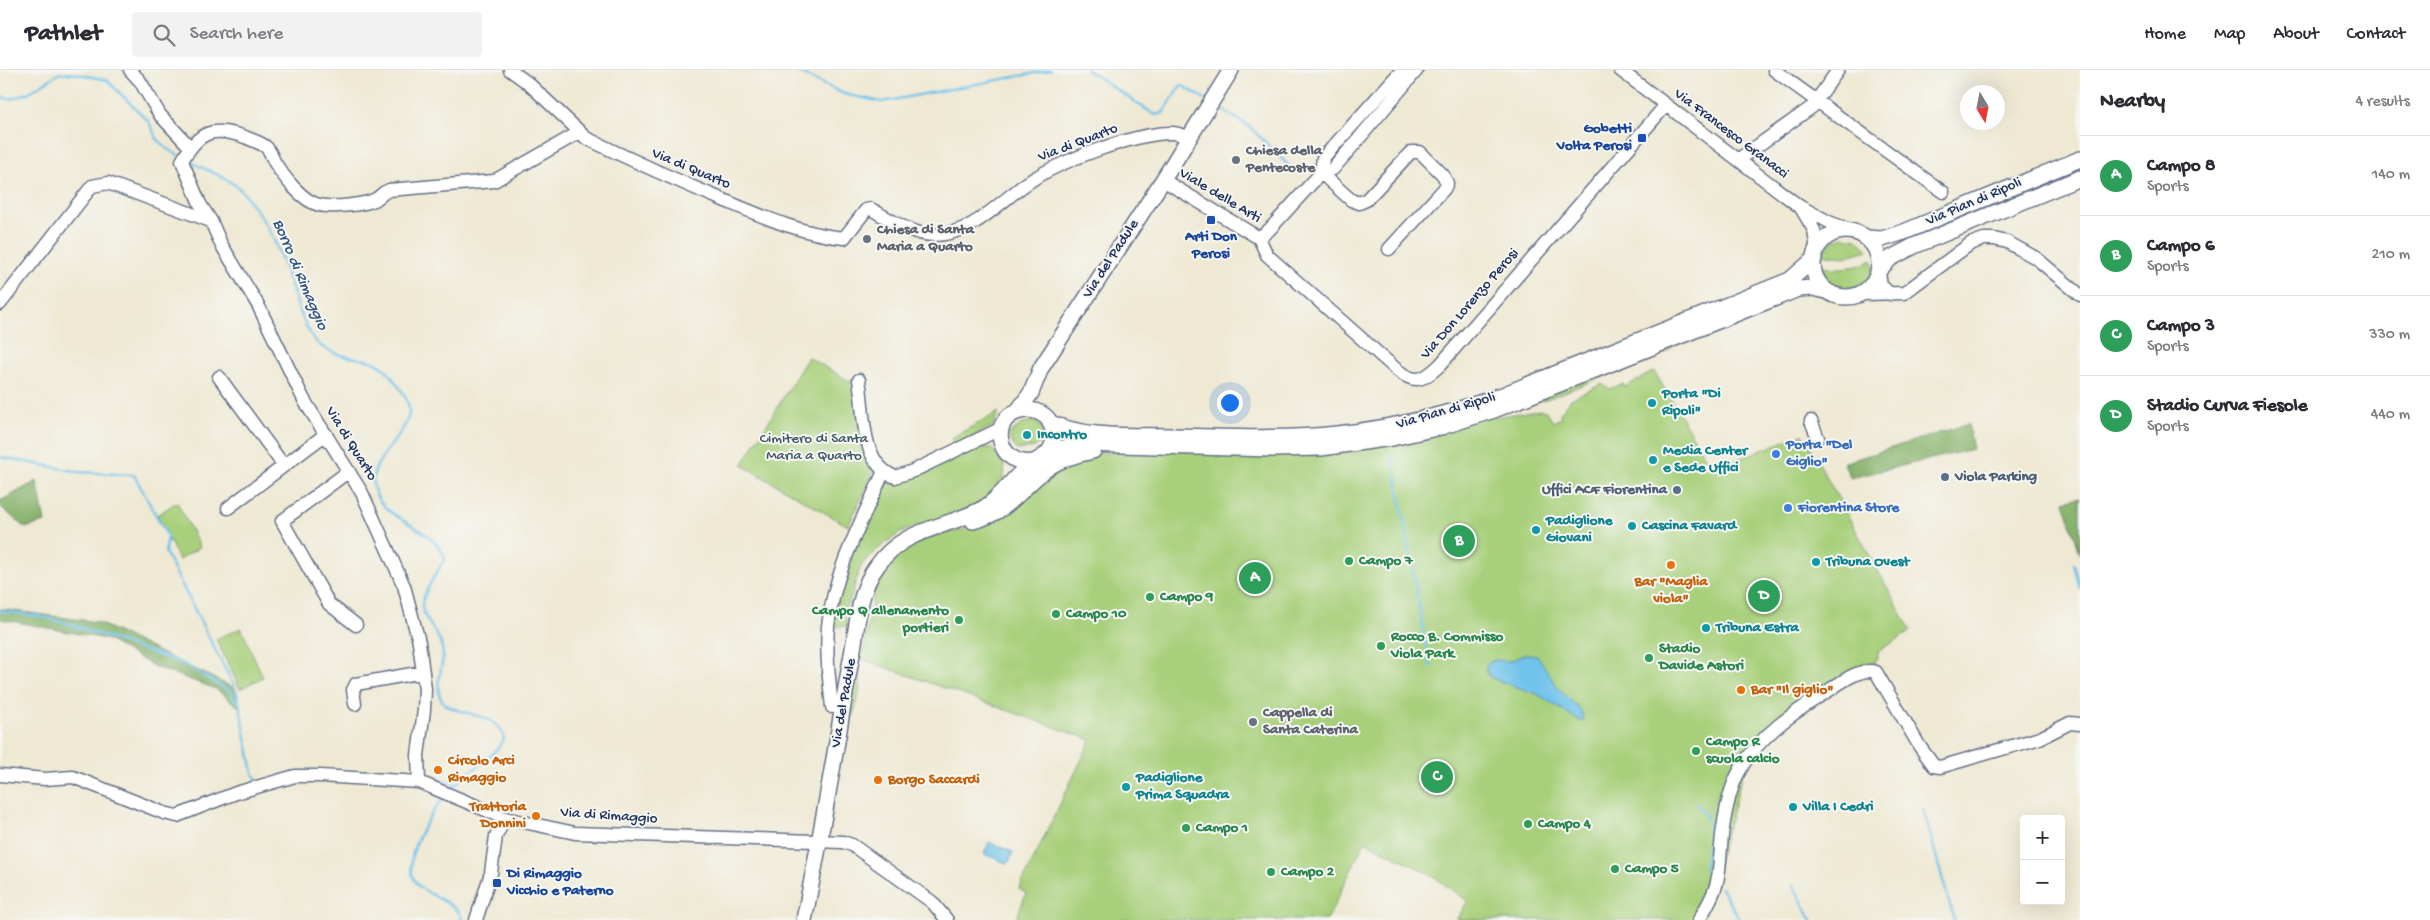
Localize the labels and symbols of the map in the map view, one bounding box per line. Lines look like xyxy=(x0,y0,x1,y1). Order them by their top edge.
street label: Via Francesco Granacci xyxy=(1669,84,1792,183)
north arrow xyxy=(1960,85,2005,130)
street label: Via di Quarto xyxy=(1035,120,1121,167)
place label: Gobetti Volta Perosi xyxy=(1556,120,1632,155)
marker: Gobetti Volta Perosi xyxy=(1636,132,1648,144)
place label: Chiesa della Pentecoste xyxy=(1245,142,1323,177)
street label: Via di Quarto xyxy=(648,144,733,194)
marker: Chiesa della Pentecoste xyxy=(1230,154,1242,166)
street label: Viale delle Arti xyxy=(1175,164,1264,228)
street label: Via Pian di Ripoli xyxy=(1922,174,2025,231)
marker: Arti Don Perosi xyxy=(1205,214,1217,226)
street label: Via del Padule xyxy=(1078,216,1143,303)
water label: Borro di Rimaggio xyxy=(267,217,331,334)
place label: Chiesa di Santa Maria a Quarto xyxy=(876,221,975,256)
place label: Arti Don Perosi xyxy=(1184,228,1238,263)
marker: Chiesa di Santa Maria a Quarto xyxy=(861,233,873,245)
street label: Via Don Lorenzo Perosi xyxy=(1416,245,1523,364)
place label: Porta "Di Ripoli" xyxy=(1661,385,1721,420)
street label: Via Pian di Ripoli xyxy=(1393,388,1498,434)
your location xyxy=(1217,390,1243,416)
marker: Porta "Di Ripoli" xyxy=(1646,397,1658,409)
street label: Via di Quarto xyxy=(321,403,381,484)
place label: Incontro xyxy=(1037,426,1087,444)
marker: Incontro xyxy=(1021,429,1033,441)
park label: Cimitero di Santa Maria a Quarto xyxy=(760,430,869,465)
place label: Porta "Del Giglio" xyxy=(1785,436,1853,471)
place label: Media Center e Sede Uffici xyxy=(1662,442,1749,477)
marker: Porta "Del Giglio" xyxy=(1770,448,1782,460)
marker: Media Center e Sede Uffici xyxy=(1647,454,1659,466)
place label: Viola Parking xyxy=(1954,468,2038,486)
marker: Viola Parking xyxy=(1939,471,1951,483)
place label: Uffici ACF Fiorentina xyxy=(1542,481,1668,499)
marker: Uffici ACF Fiorentina xyxy=(1671,484,1683,496)
place label: Fiorentina Store xyxy=(1797,499,1900,517)
marker: Fiorentina Store xyxy=(1782,502,1794,514)
place label: Padiglione Giovani xyxy=(1545,512,1614,547)
place label: Cascina Favard xyxy=(1641,517,1739,535)
marker: Cascina Favard xyxy=(1626,520,1638,532)
pin: B xyxy=(1443,522,1475,560)
marker: Padiglione Giovani xyxy=(1530,524,1542,536)
place label: Campo 7 xyxy=(1358,552,1414,570)
place label: Tribuna Ovest xyxy=(1825,553,1911,571)
marker: Campo 7 xyxy=(1343,555,1355,567)
marker: Tribuna Ovest xyxy=(1810,556,1822,568)
pin: A xyxy=(1239,559,1271,597)
marker: Bar "Maglia viola" xyxy=(1665,559,1677,571)
place label: Bar "Maglia viola" xyxy=(1633,573,1708,608)
pin: D xyxy=(1748,577,1780,615)
place label: Campo 9 xyxy=(1159,588,1214,606)
marker: Campo 9 xyxy=(1144,591,1156,603)
place label: Campo Q allenamento portieri xyxy=(811,602,949,637)
place label: Campo 10 xyxy=(1065,605,1127,623)
marker: Campo 10 xyxy=(1050,608,1062,620)
marker: Campo Q allenamento portieri xyxy=(953,614,965,626)
place label: Tribuna Estra xyxy=(1715,619,1800,637)
marker: Tribuna Estra xyxy=(1700,622,1712,634)
place label: Rocco B. Commisso Viola Park xyxy=(1390,628,1504,663)
marker: Rocco B. Commisso Viola Park xyxy=(1375,640,1387,652)
place label: Stadio Davide Astori xyxy=(1657,640,1744,675)
marker: Stadio Davide Astori xyxy=(1643,652,1655,664)
street label: Via del Padule xyxy=(827,657,861,750)
place label: Bar "Il giglio" xyxy=(1750,681,1833,699)
marker: Bar "Il giglio" xyxy=(1735,684,1747,696)
place label: Cappella di Santa Caterina xyxy=(1262,704,1358,739)
marker: Cappella di Santa Caterina xyxy=(1247,716,1259,728)
place label: Campo R scuola calcio xyxy=(1705,733,1780,768)
marker: Campo R scuola calcio xyxy=(1690,745,1702,757)
place label: Circolo Arci Rimaggio xyxy=(447,752,515,787)
pin: C xyxy=(1421,758,1453,796)
marker: Circolo Arci Rimaggio xyxy=(432,764,444,776)
place label: Padiglione Prima Squadra xyxy=(1135,769,1230,804)
place label: Borgo Saccardi xyxy=(887,771,980,789)
marker: Borgo Saccardi xyxy=(872,774,884,786)
marker: Padiglione Prima Squadra xyxy=(1120,781,1132,793)
place label: Trattoria Donnini xyxy=(469,798,527,833)
place label: Villa I Cedri xyxy=(1802,798,1873,816)
marker: Villa I Cedri xyxy=(1787,801,1799,813)
street label: Via di Rimaggio xyxy=(559,804,658,828)
marker: Trattoria Donnini xyxy=(530,810,542,822)
place label: Campo 4 xyxy=(1537,815,1592,833)
marker: Campo 4 xyxy=(1522,818,1534,830)
place label: Campo 1 xyxy=(1195,819,1248,837)
marker: Campo 1 xyxy=(1180,822,1192,834)
place label: Campo 5 xyxy=(1624,860,1679,878)
place label: Campo 2 xyxy=(1280,863,1335,881)
marker: Campo 5 xyxy=(1609,863,1621,875)
place label: Di Rimaggio Vicchio e Paterno xyxy=(505,865,614,900)
marker: Campo 2 xyxy=(1265,866,1277,878)
marker: Di Rimaggio Vicchio e Paterno xyxy=(491,877,503,889)

